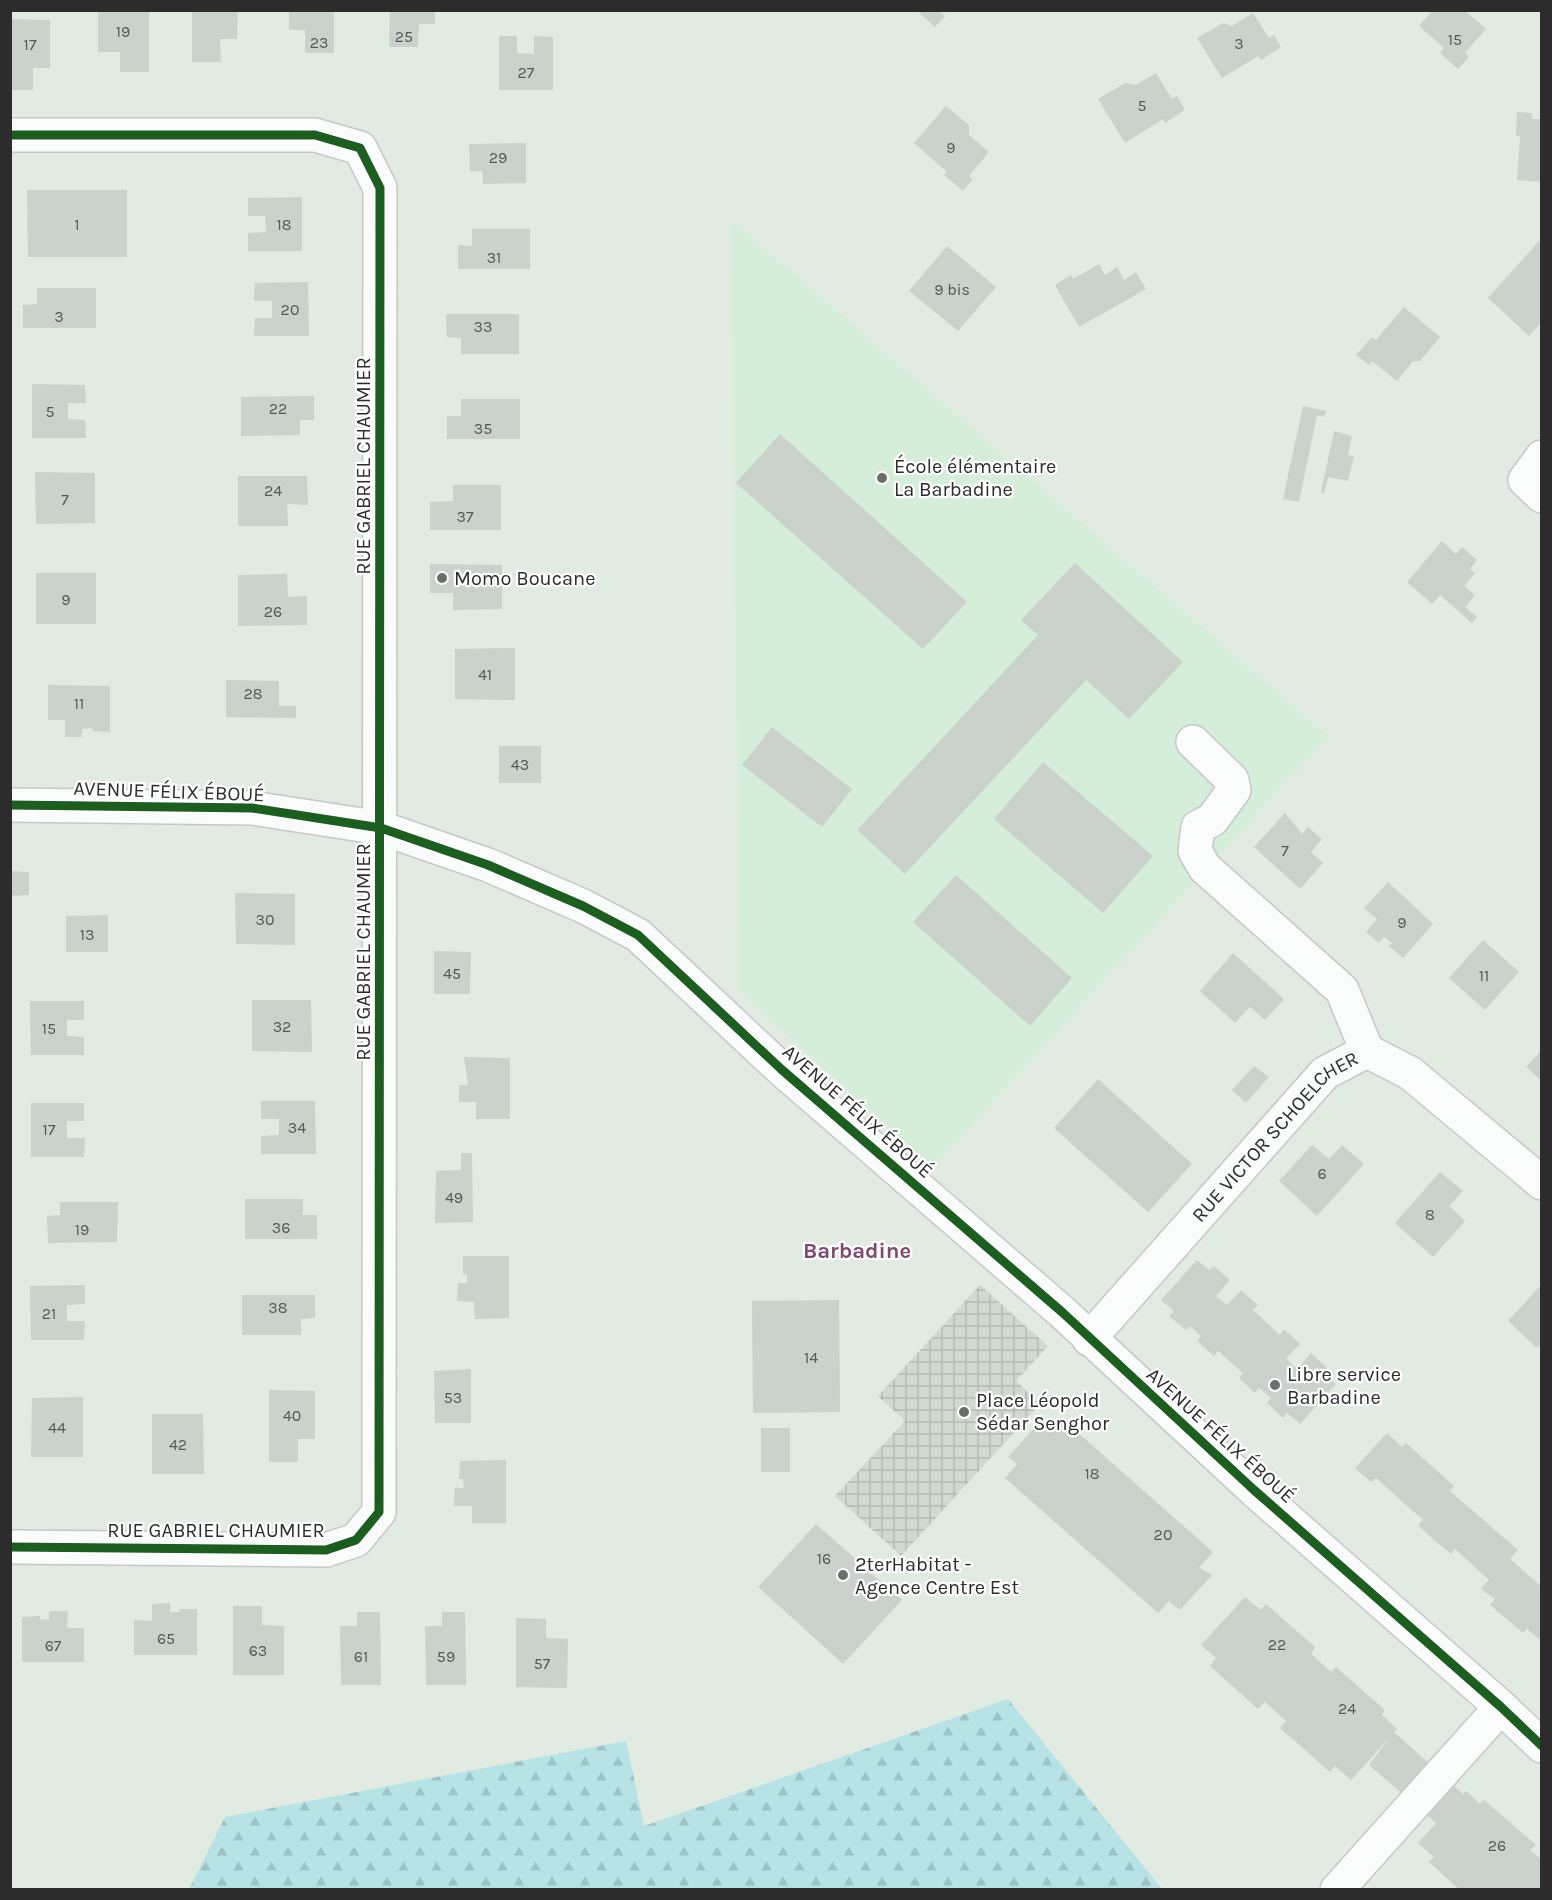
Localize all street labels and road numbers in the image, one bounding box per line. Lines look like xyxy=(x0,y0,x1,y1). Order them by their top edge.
street label: RUE GABRIEL CHAUMIER xyxy=(352,357,375,575)
street label: AVENUE FÉLIX ÉBOUÉ xyxy=(73,776,265,806)
street label: RUE GABRIEL CHAUMIER xyxy=(352,843,375,1061)
street label: AVENUE FÉLIX ÉBOUÉ xyxy=(778,1039,938,1183)
street label: RUE VICTOR SCHOELCHER xyxy=(1187,1047,1362,1227)
street label: AVENUE FÉLIX ÉBOUÉ xyxy=(1142,1362,1300,1508)
street label: RUE GABRIEL CHAUMIER xyxy=(107,1519,325,1542)

